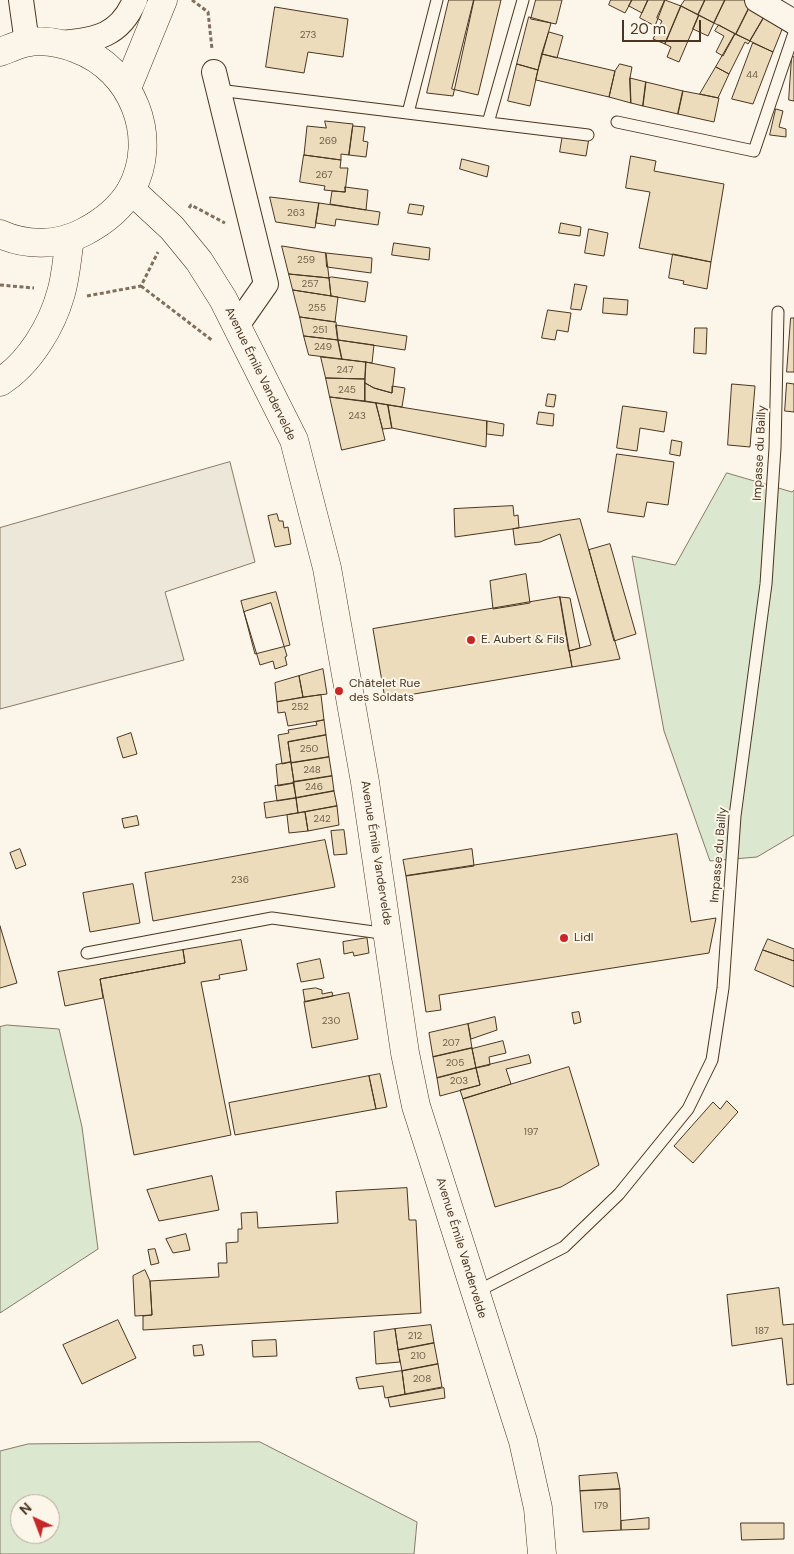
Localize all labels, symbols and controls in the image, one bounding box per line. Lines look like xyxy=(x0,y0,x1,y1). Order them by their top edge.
scale bar xyxy=(624,10,703,42)
text: 20 m xyxy=(630,19,666,39)
house number: 273 xyxy=(300,29,316,41)
house number: 44 xyxy=(746,69,758,81)
house number: 269 xyxy=(319,135,337,147)
house number: 267 xyxy=(315,169,333,181)
house number: 263 xyxy=(287,207,305,219)
house number: 259 xyxy=(297,254,315,266)
house number: 257 xyxy=(301,278,319,290)
house number: 255 xyxy=(308,302,326,314)
street label: Avenue Émile Vandervelde xyxy=(221,305,299,443)
house number: 251 xyxy=(313,324,327,336)
house number: 249 xyxy=(314,341,332,353)
house number: 247 xyxy=(337,364,353,376)
house number: 245 xyxy=(338,384,356,396)
street label: Impasse du Bailly xyxy=(750,405,770,501)
house number: 243 xyxy=(348,410,366,422)
place label: E. Aubert & Fils xyxy=(481,633,565,647)
marker: E. Aubert & Fils xyxy=(465,634,477,646)
place label: Châtelet Rue des Soldats xyxy=(349,677,420,705)
marker: Châtelet Rue des Soldats xyxy=(333,685,345,697)
house number: 252 xyxy=(291,701,309,713)
house number: 250 xyxy=(300,743,318,755)
house number: 248 xyxy=(303,764,321,776)
street label: Avenue Émile Vandervelde xyxy=(357,780,395,926)
house number: 246 xyxy=(305,781,323,793)
street label: Impasse du Bailly xyxy=(708,807,730,903)
house number: 242 xyxy=(313,813,331,825)
house number: 236 xyxy=(231,874,249,886)
place label: Lidl xyxy=(574,931,593,945)
marker: Lidl xyxy=(558,932,570,944)
house number: 230 xyxy=(322,1015,340,1027)
house number: 207 xyxy=(442,1037,460,1049)
house number: 205 xyxy=(446,1057,464,1069)
house number: 203 xyxy=(450,1075,468,1087)
house number: 197 xyxy=(524,1126,538,1138)
street label: Avenue Émile Vandervelde xyxy=(433,1176,489,1320)
house number: 187 xyxy=(755,1325,769,1337)
house number: 212 xyxy=(408,1330,422,1342)
house number: 210 xyxy=(410,1350,426,1362)
house number: 208 xyxy=(413,1373,431,1385)
north arrow xyxy=(10,1494,60,1544)
text: N xyxy=(16,1499,35,1519)
house number: 179 xyxy=(594,1500,608,1512)

